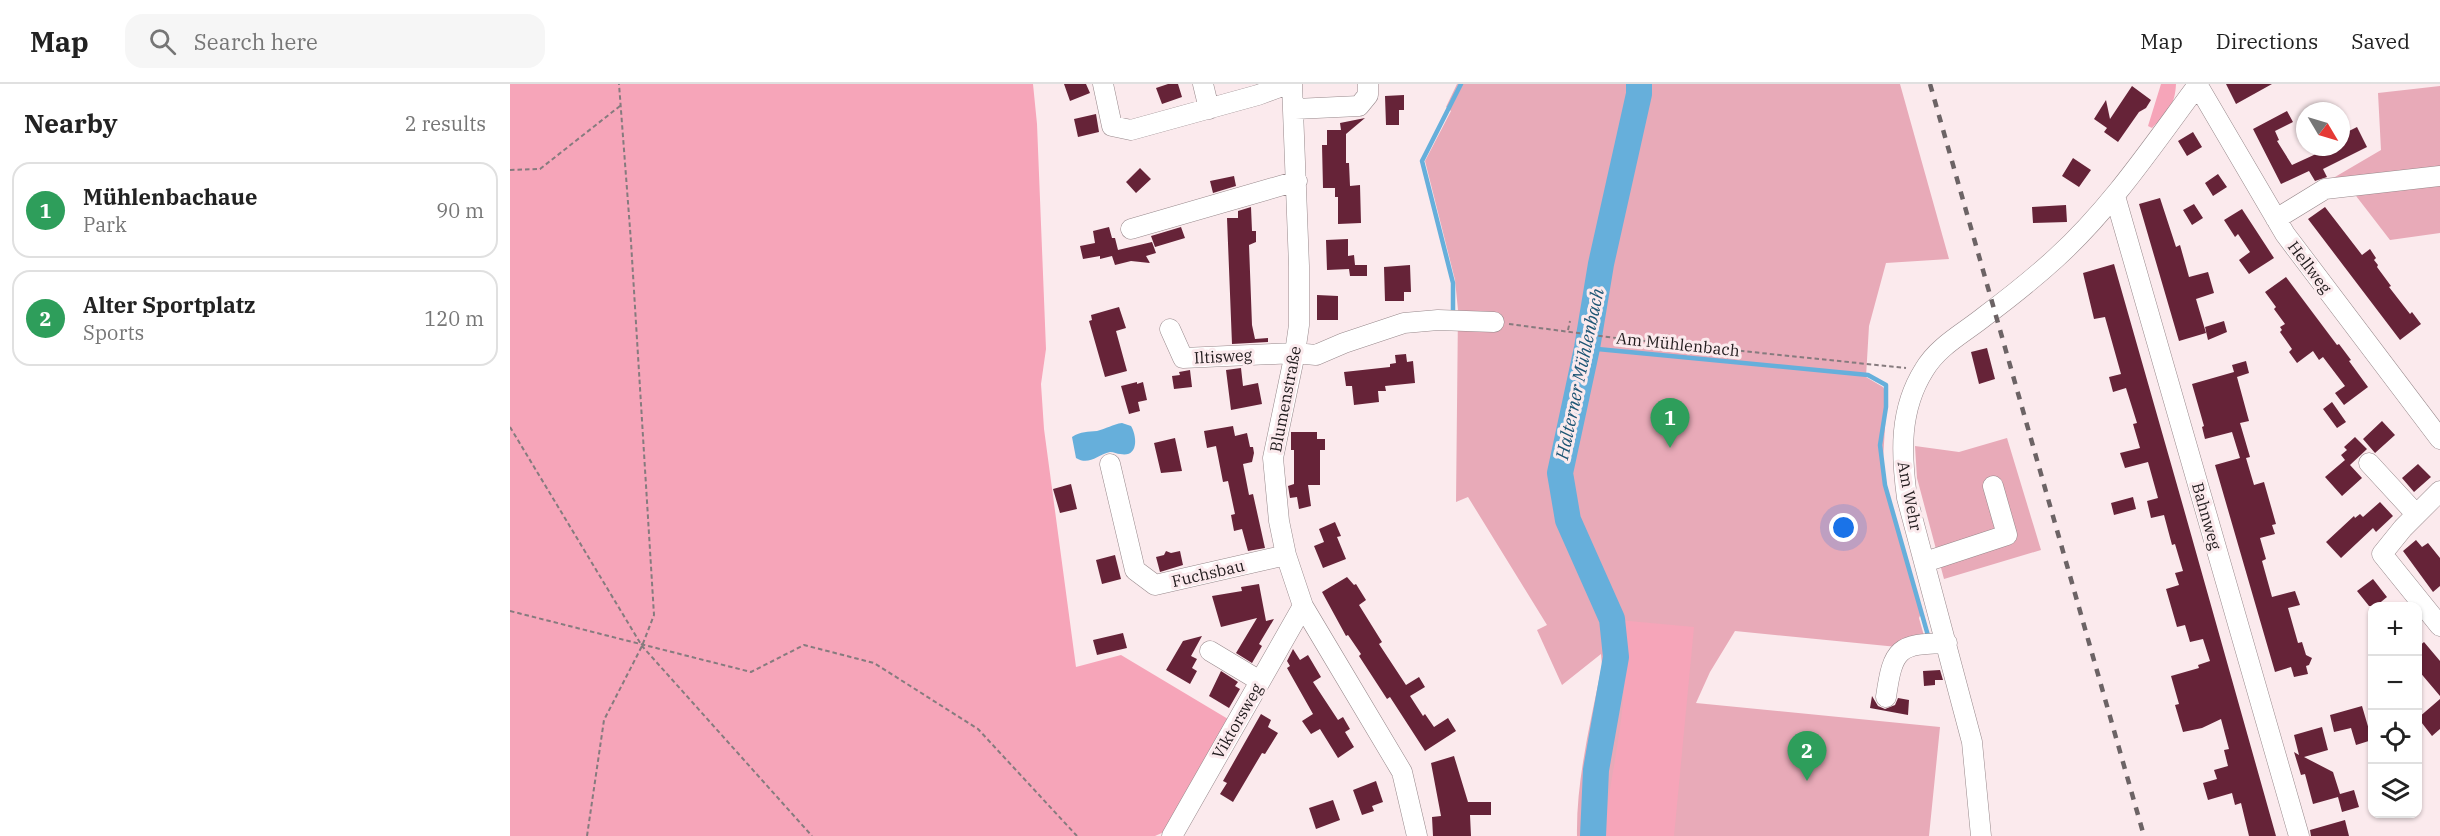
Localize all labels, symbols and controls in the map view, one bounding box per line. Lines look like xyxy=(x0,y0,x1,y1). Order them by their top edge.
search box xyxy=(125,14,545,68)
text: Map xyxy=(30,23,89,60)
icon: search xyxy=(146,25,179,58)
text: Search here xyxy=(194,27,318,56)
text: Map xyxy=(2140,27,2183,55)
text: Directions xyxy=(2216,27,2318,55)
text: Saved xyxy=(2351,27,2410,55)
north arrow xyxy=(2296,102,2350,156)
text: Nearby xyxy=(24,106,118,140)
text: 2 results xyxy=(405,110,486,137)
text: Mühlenbachaue xyxy=(83,182,257,211)
text: 1 xyxy=(40,197,52,224)
text: 90 m xyxy=(436,197,484,224)
text: Park xyxy=(83,211,127,238)
street label: Hellweg xyxy=(2284,237,2336,297)
water label: Halterner Mühlenbach xyxy=(1550,286,1609,463)
text: Alter Sportplatz xyxy=(83,290,255,319)
text: 2 xyxy=(40,305,52,332)
text: 120 m xyxy=(424,305,484,332)
text: Sports xyxy=(83,319,144,346)
street label: Am Mühlenbach xyxy=(1615,328,1741,360)
street label: Iltisweg xyxy=(1193,344,1253,368)
street label: Blumenstraße xyxy=(1265,344,1305,454)
pin: 1 xyxy=(1650,398,1690,448)
street label: Am Wehr xyxy=(1893,460,1927,532)
street label: Bahnweg xyxy=(2188,480,2226,552)
your location xyxy=(1829,513,1858,542)
street label: Fuchsbau xyxy=(1170,555,1246,591)
map controls xyxy=(2368,602,2422,818)
button: + xyxy=(2368,602,2422,656)
button: − xyxy=(2368,656,2422,710)
street label: Viktorsweg xyxy=(1207,680,1267,762)
button: locate xyxy=(2368,710,2422,764)
pin: 2 xyxy=(1788,732,1826,781)
button: layers xyxy=(2368,764,2422,818)

